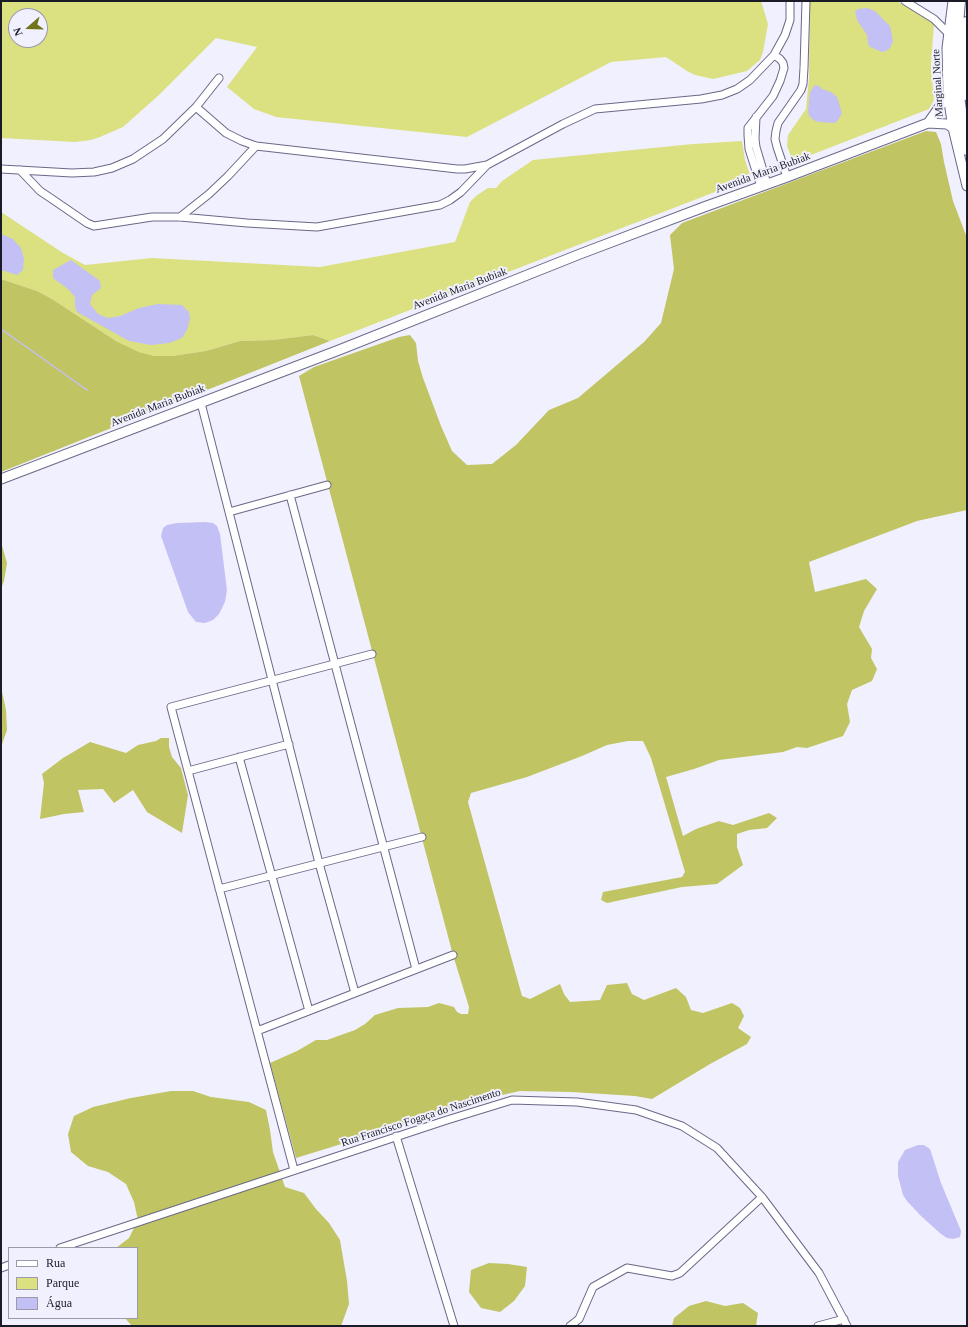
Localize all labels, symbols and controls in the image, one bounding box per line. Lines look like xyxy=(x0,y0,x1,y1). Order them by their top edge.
north arrow xyxy=(8,8,48,48)
text: N xyxy=(11,26,25,38)
street label: Marginal Norte xyxy=(930,49,946,117)
street label: Avenida Maria Bubiak xyxy=(714,150,812,196)
street label: Avenida Maria Bubiak xyxy=(411,265,509,313)
street label: Avenida Maria Bubiak xyxy=(109,382,207,430)
street label: Rua Francisco Fogaça do Nascimento xyxy=(340,1086,502,1150)
legend xyxy=(8,1247,138,1319)
text: Rua xyxy=(46,1256,65,1270)
text: Parque xyxy=(46,1276,79,1290)
text: Água xyxy=(46,1296,72,1310)

